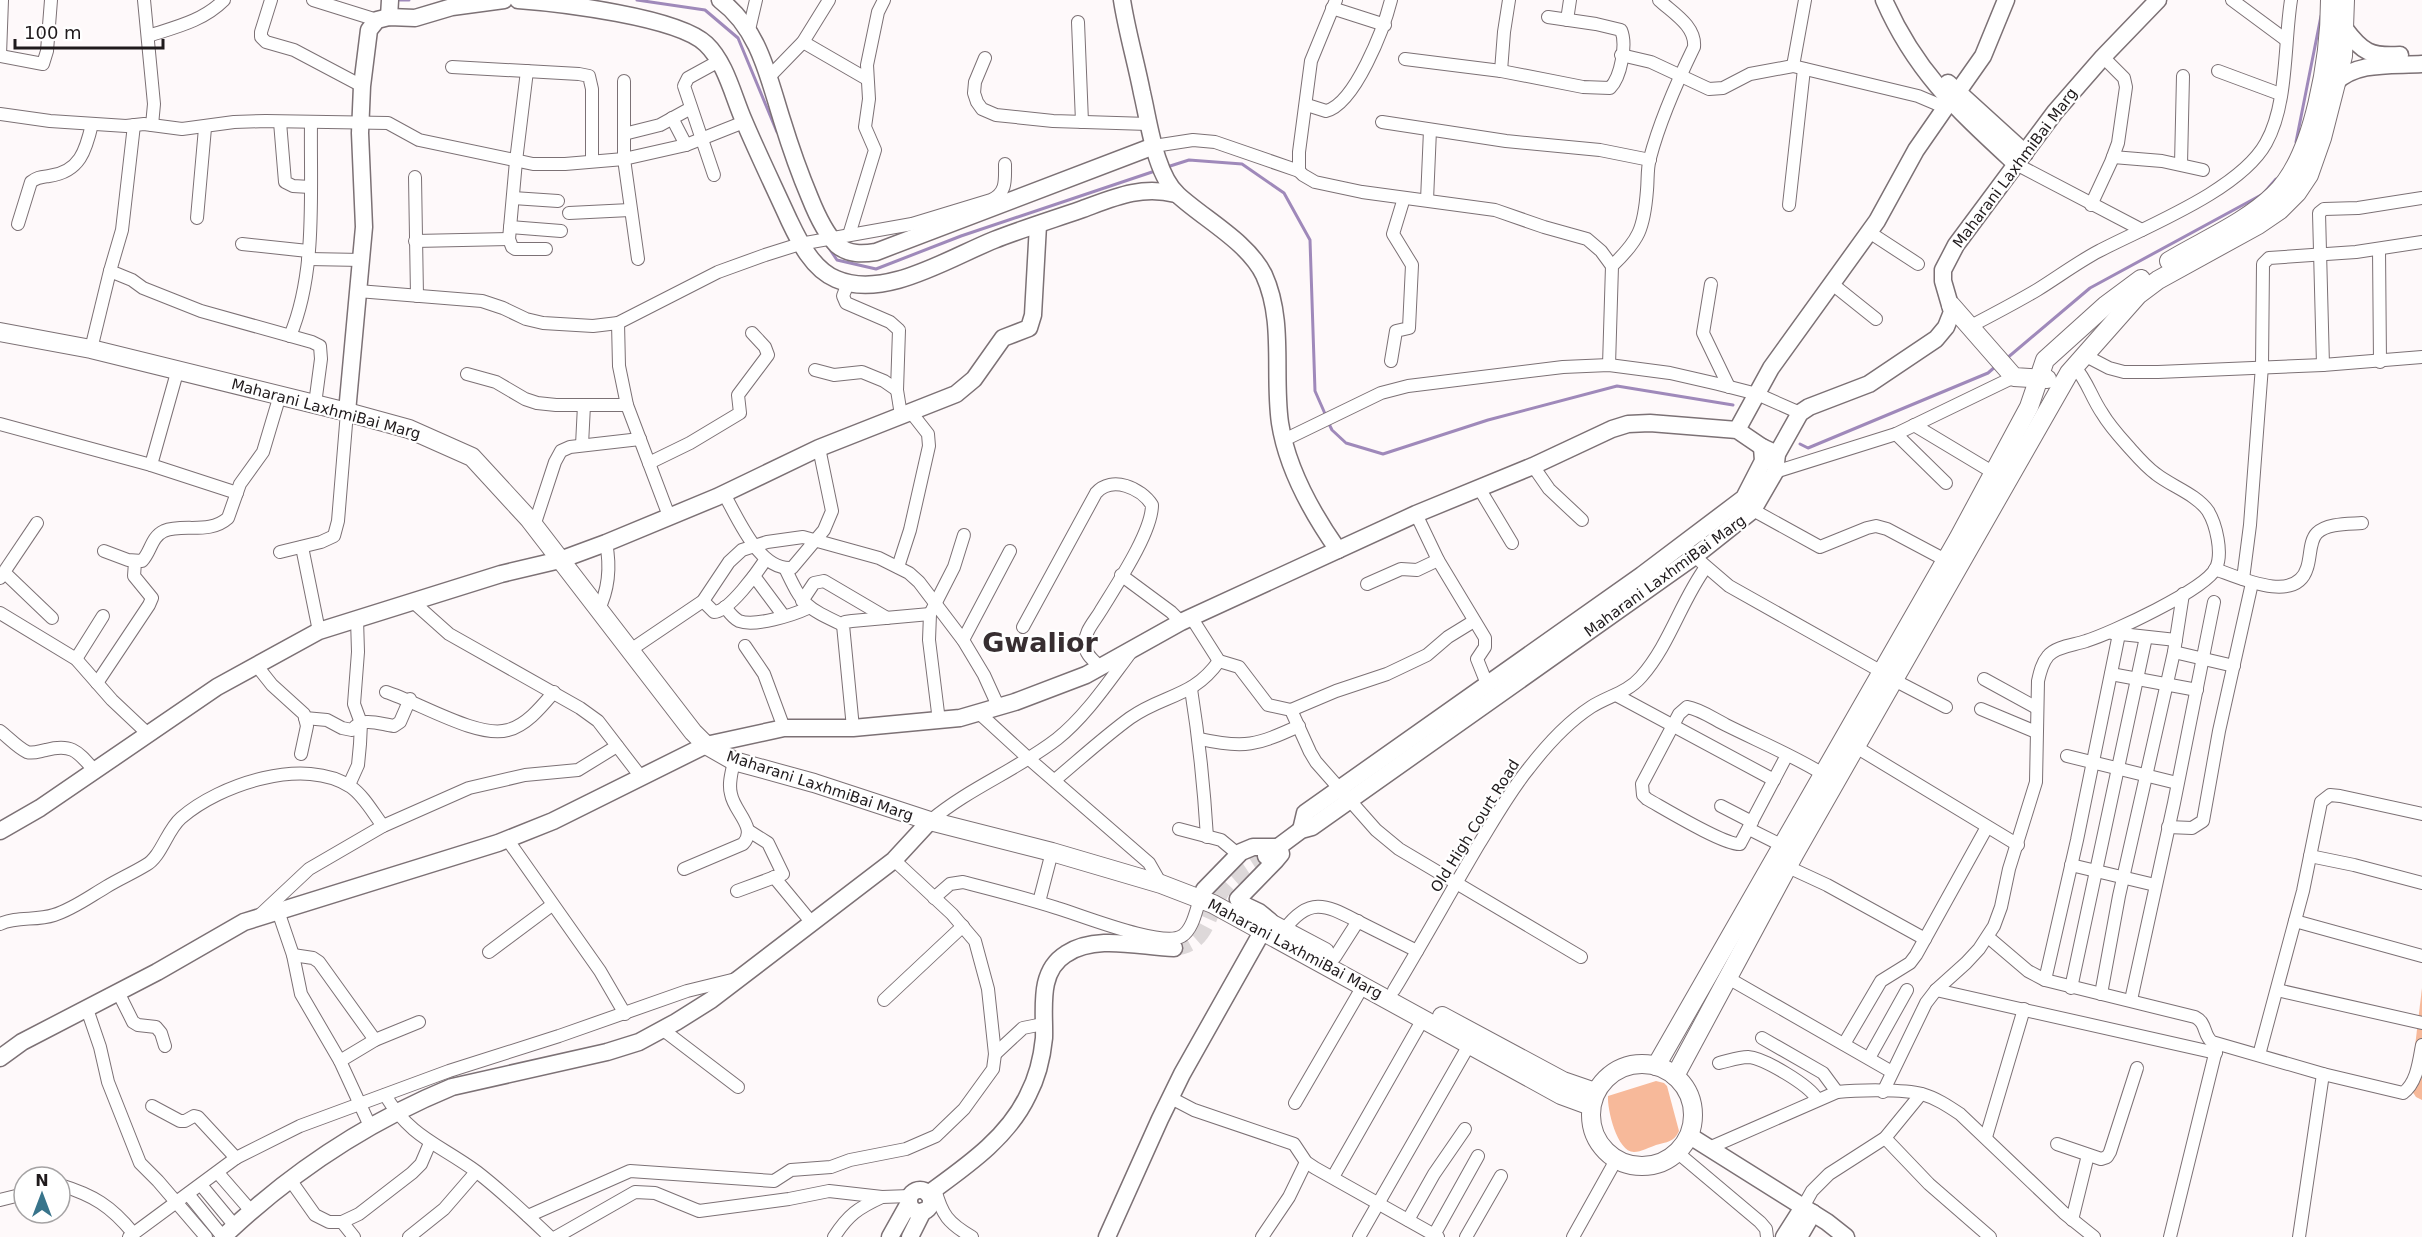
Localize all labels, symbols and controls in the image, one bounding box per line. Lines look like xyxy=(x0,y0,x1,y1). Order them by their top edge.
scale bar xyxy=(15,12,164,50)
text: 100 m xyxy=(24,22,82,43)
street label: Maharani LaxhmiBai Marg xyxy=(1949,85,2081,251)
street label: Maharani LaxhmiBai Marg xyxy=(229,375,423,443)
street label: Maharani LaxhmiBai Marg xyxy=(1581,511,1749,641)
district label: Gwalior xyxy=(982,627,1099,658)
street label: Maharani LaxhmiBai Marg xyxy=(724,747,916,825)
street label: Old High Court Road xyxy=(1427,756,1523,896)
street label: Maharani LaxhmiBai Marg xyxy=(1205,895,1385,1003)
north arrow xyxy=(12,1165,72,1225)
text: N xyxy=(35,1171,49,1190)

